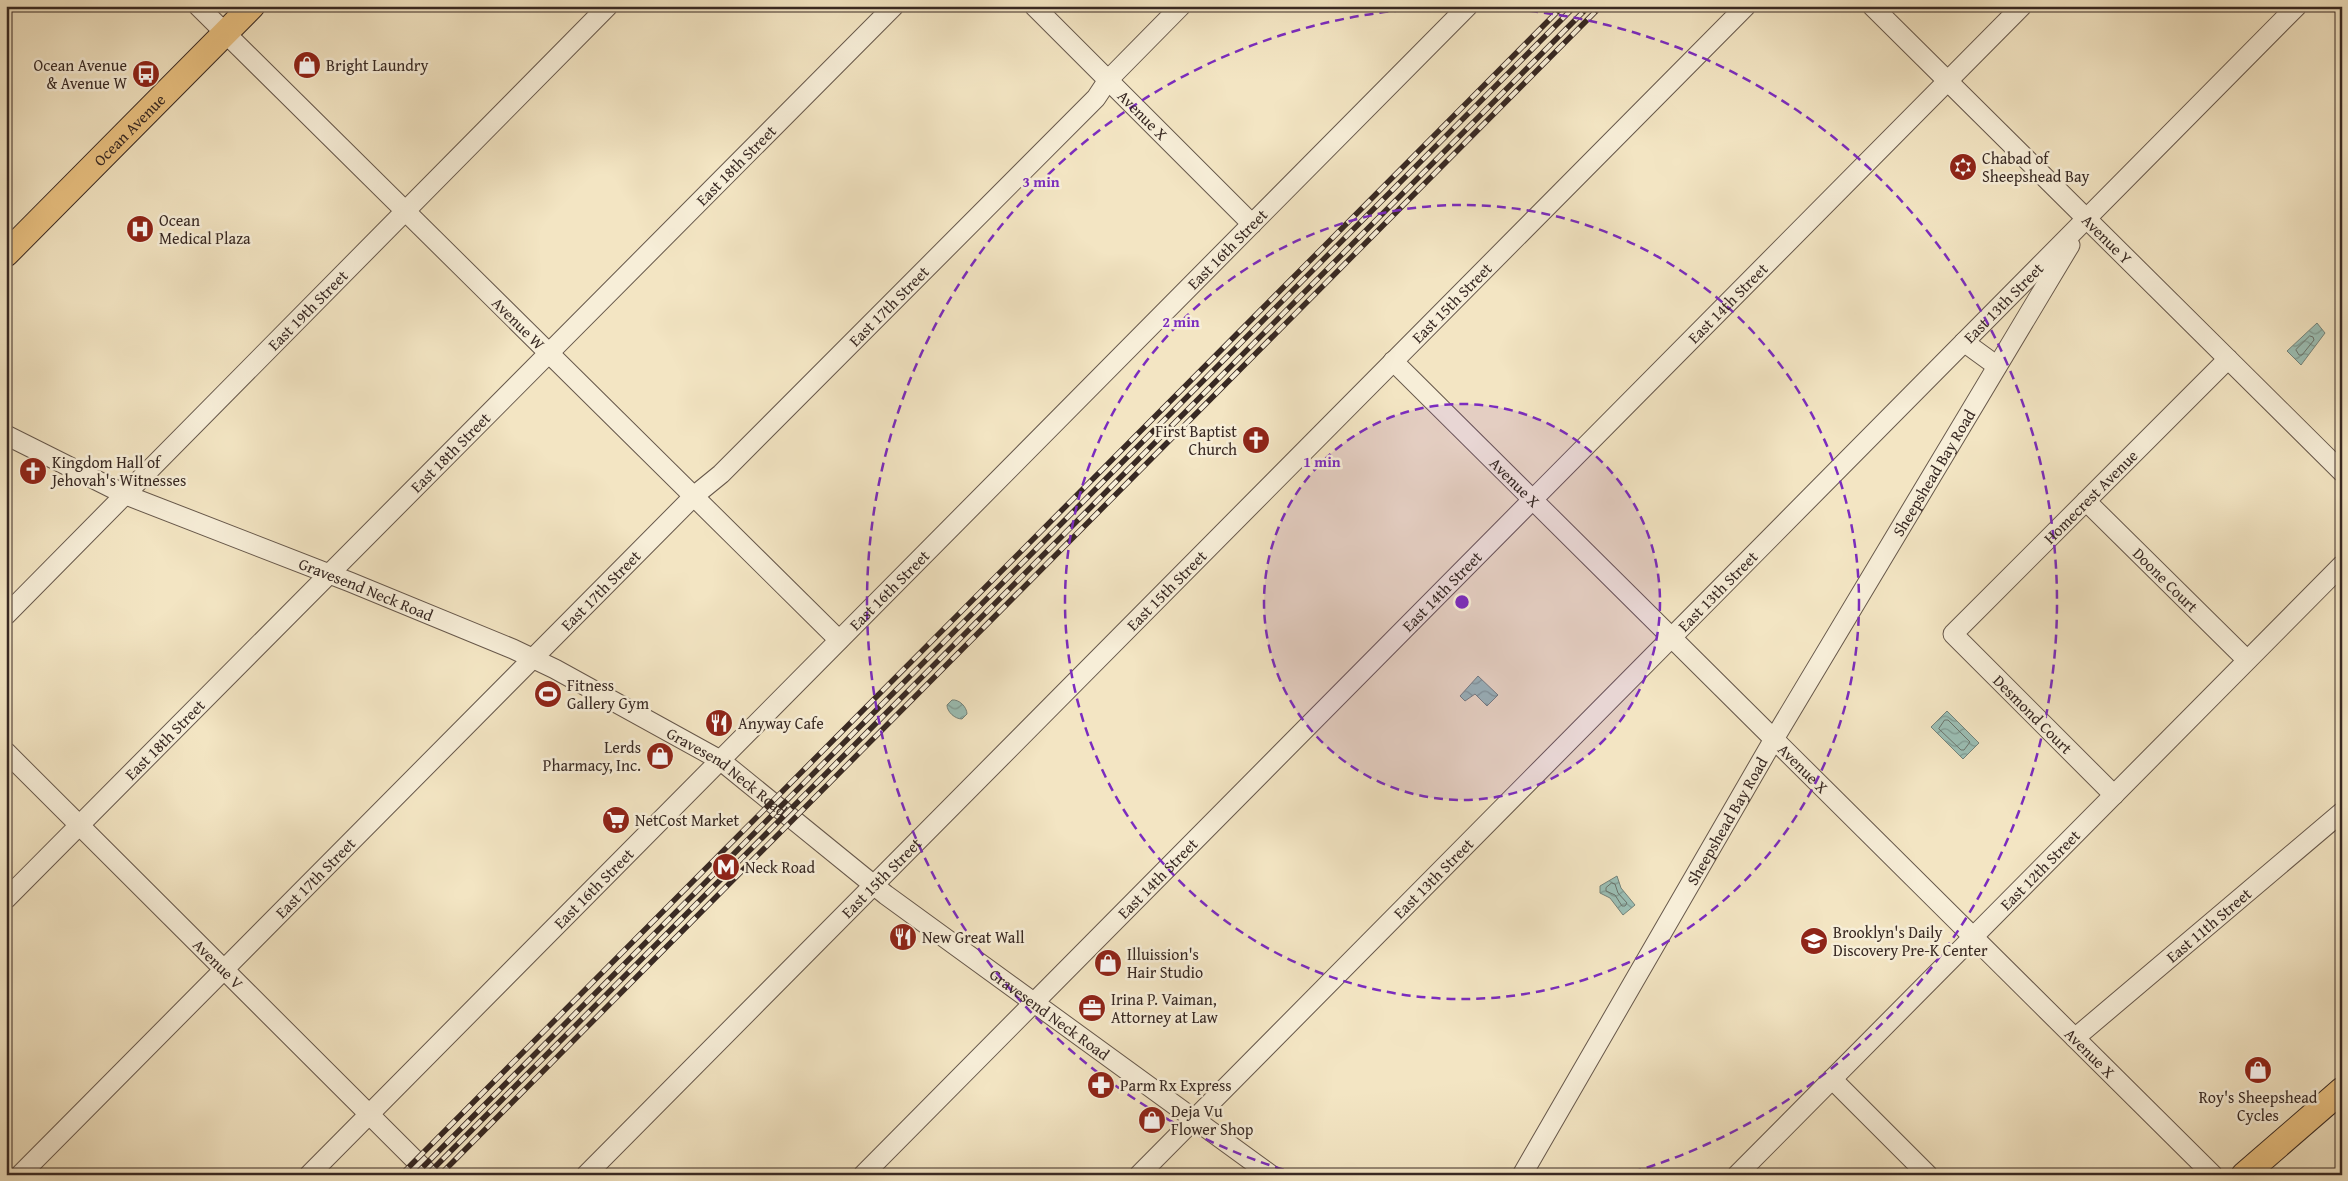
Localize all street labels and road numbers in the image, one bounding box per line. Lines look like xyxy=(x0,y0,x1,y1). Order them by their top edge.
street label: Avenue X xyxy=(1112,84,1174,146)
street label: Ocean Avenue xyxy=(88,88,171,171)
street label: East 18th Street xyxy=(690,119,782,211)
street label: East 16th Street xyxy=(1182,203,1273,295)
street label: Avenue Y xyxy=(2076,209,2138,270)
street label: East 13th Street xyxy=(1958,256,2049,348)
street label: East 15th Street xyxy=(1406,257,1498,348)
street label: East 14th Street xyxy=(1682,257,1773,349)
street label: East 17th Street xyxy=(843,260,935,352)
street label: East 19th Street xyxy=(262,264,353,356)
street label: Avenue W xyxy=(487,291,551,355)
street label: Sheepshead Bay Road xyxy=(1886,404,1981,541)
street label: East 18th Street xyxy=(405,406,496,498)
street label: Homecrest Avenue xyxy=(2038,444,2143,549)
street label: Avenue X xyxy=(1484,452,1546,513)
street label: Doone Court xyxy=(2127,542,2204,618)
street label: East 17th Street xyxy=(555,544,646,636)
street label: East 16th Street xyxy=(844,544,935,636)
street label: East 15th Street xyxy=(1121,544,1212,636)
street label: East 14th Street xyxy=(1396,545,1488,637)
street label: East 13th Street xyxy=(1672,545,1763,637)
street label: Gravesend Neck Road xyxy=(295,551,437,627)
street label: Desmond Court xyxy=(1988,669,2078,759)
street label: East 18th Street xyxy=(119,693,211,785)
street label: Gravesend Neck Road xyxy=(662,721,793,823)
street label: Avenue X xyxy=(1773,738,1834,799)
street label: Sheepshead Bay Road xyxy=(1680,752,1773,889)
street label: East 12th Street xyxy=(1994,824,2086,916)
street label: East 17th Street xyxy=(270,832,361,923)
street label: East 15th Street xyxy=(836,832,927,923)
street label: East 14th Street xyxy=(1112,832,1203,924)
street label: East 13th Street xyxy=(1388,832,1479,924)
street label: East 16th Street xyxy=(548,842,639,934)
street label: East 11th Street xyxy=(2161,882,2257,968)
street label: Avenue V xyxy=(188,933,250,995)
street label: Gravesend Neck Road xyxy=(985,962,1115,1066)
street label: Avenue X xyxy=(2059,1022,2121,1083)

